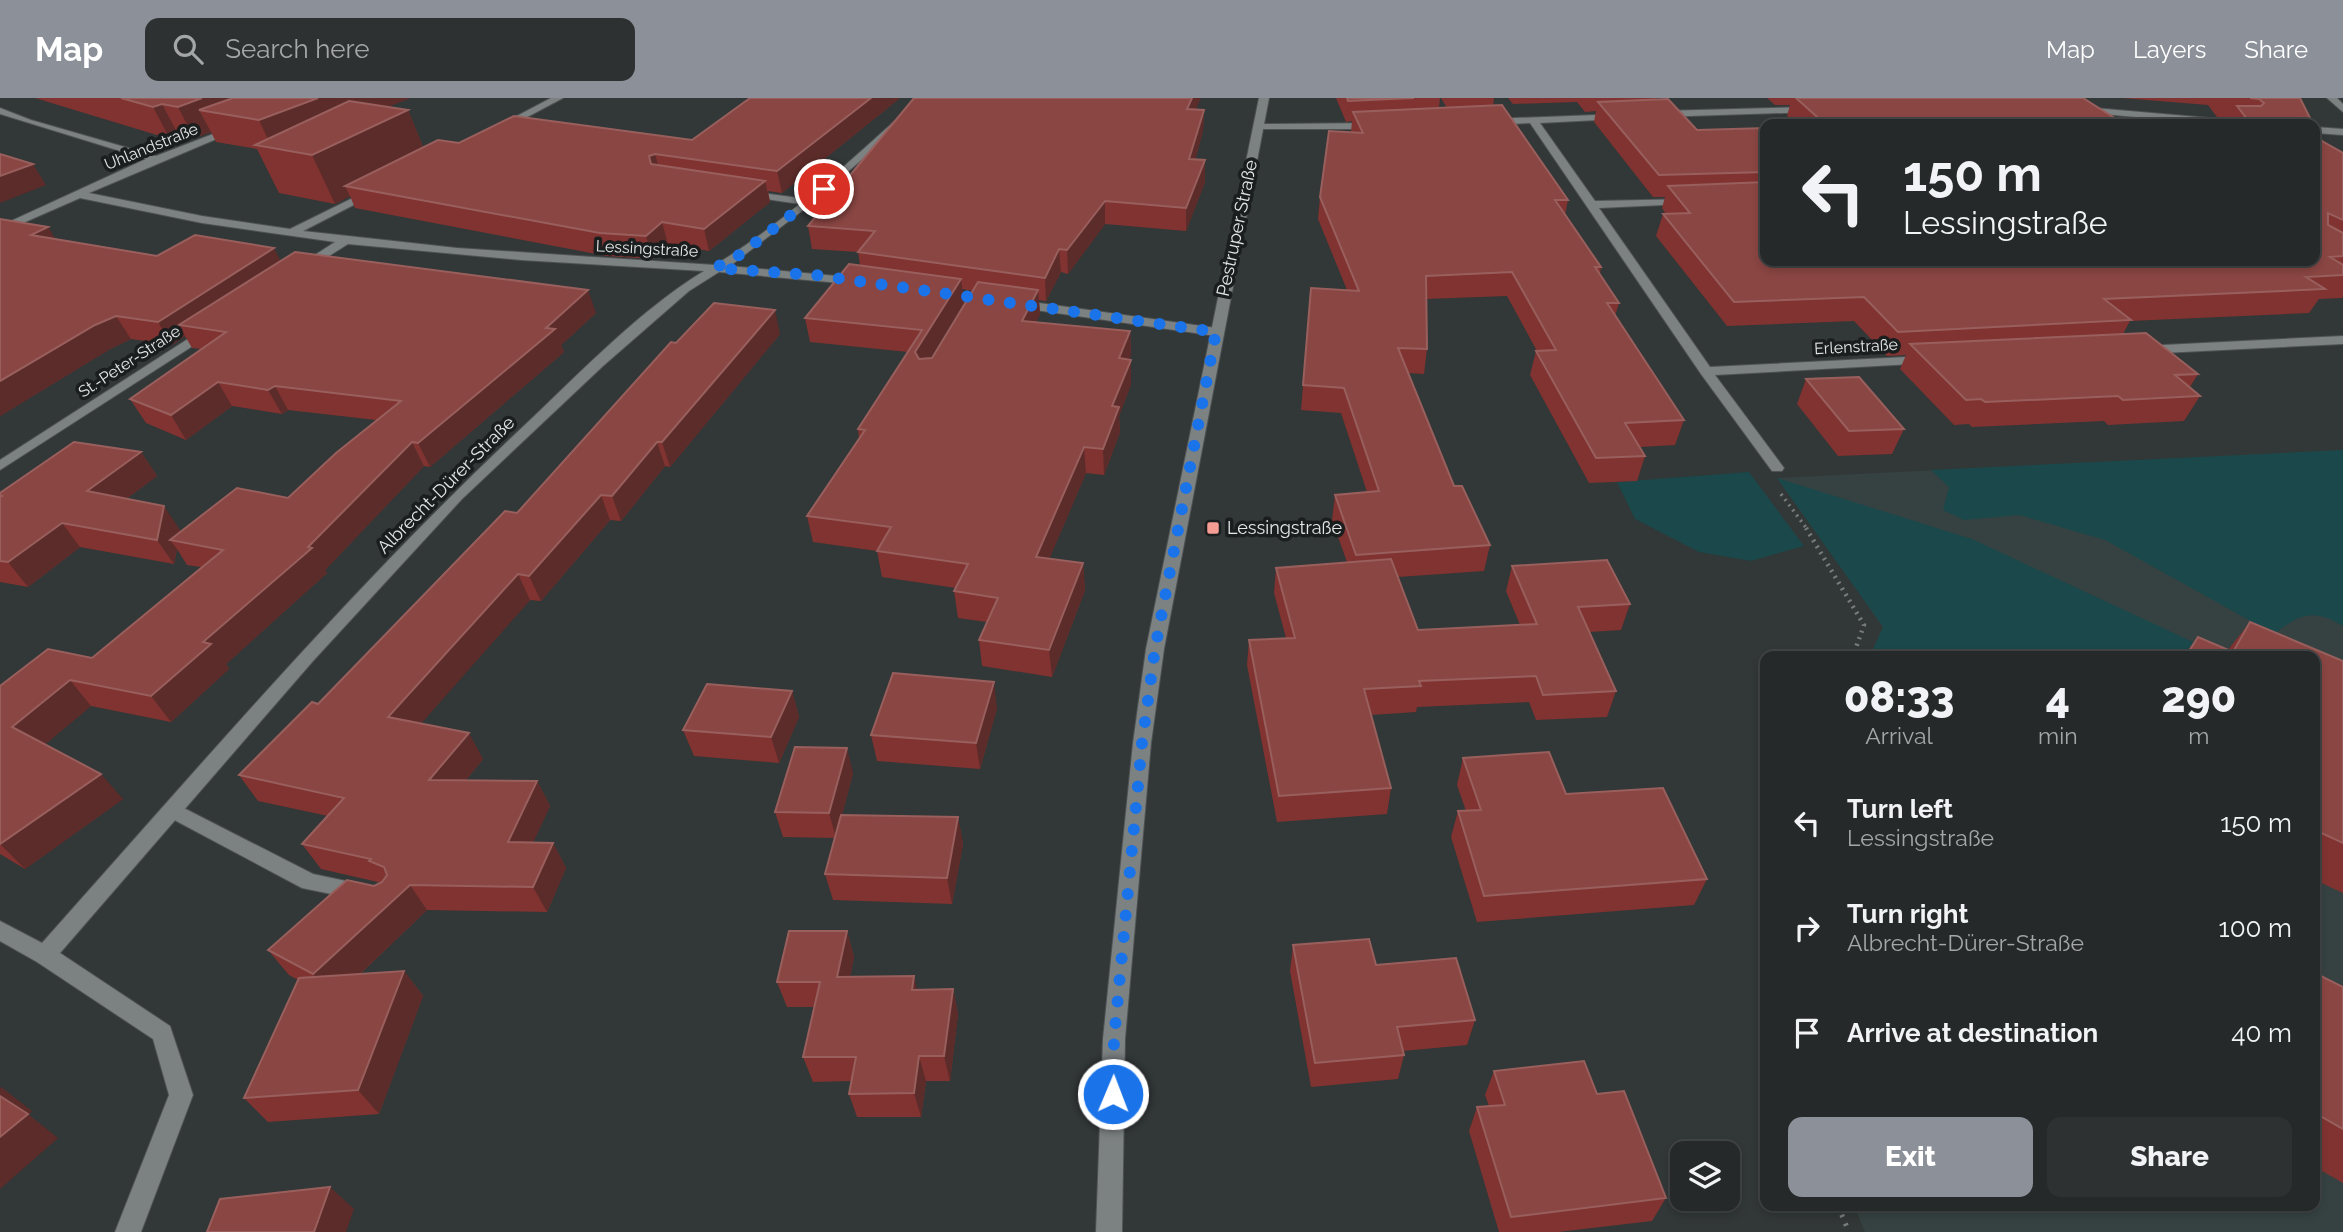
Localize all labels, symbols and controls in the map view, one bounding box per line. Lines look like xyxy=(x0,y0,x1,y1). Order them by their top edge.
search box xyxy=(145,18,635,81)
text: Map xyxy=(35,30,103,69)
icon: search xyxy=(169,30,207,68)
text: Search here xyxy=(225,34,370,64)
text: Map xyxy=(2046,35,2095,64)
text: Layers xyxy=(2133,35,2206,64)
text: Share xyxy=(2244,35,2308,64)
street label: Uhlandstraße xyxy=(102,119,201,174)
text: 150 m xyxy=(1903,145,2042,202)
icon: left xyxy=(1788,147,1879,238)
street label: Pestruper Straße xyxy=(1212,157,1261,298)
pin xyxy=(794,159,854,219)
icon: arrive xyxy=(805,170,843,208)
text: Lessingstraße xyxy=(1903,204,2108,241)
street label: Lessingstraße xyxy=(595,236,699,261)
street label: St.-Peter-Straße xyxy=(75,321,184,401)
street label: Erlenstraße xyxy=(1814,335,1898,358)
street label: Albrecht-Dürer-Straße xyxy=(373,411,519,558)
place label: Lessingstraße xyxy=(1227,517,1343,538)
marker: Lessingstraße xyxy=(1205,520,1221,536)
text: 08:33 xyxy=(1844,673,1954,722)
text: 4 xyxy=(2046,673,2070,722)
text: 290 xyxy=(2161,673,2236,722)
text: Arrival xyxy=(1865,722,1933,749)
text: min xyxy=(2038,722,2078,749)
text: m xyxy=(2188,722,2209,749)
text: Turn left xyxy=(1847,794,1953,824)
icon: left xyxy=(1788,804,1826,842)
text: 150 m xyxy=(2220,808,2292,838)
text: Lessingstraße xyxy=(1847,824,1994,851)
text: Turn right xyxy=(1847,899,1968,929)
icon: right xyxy=(1788,909,1826,947)
text: 100 m xyxy=(2219,913,2292,943)
text: Albrecht-Dürer-Straße xyxy=(1847,929,2084,956)
icon: arrive xyxy=(1788,1014,1826,1052)
text: Arrive at destination xyxy=(1847,1018,2098,1048)
text: 40 m xyxy=(2231,1018,2292,1048)
position arrow xyxy=(1076,1057,1150,1131)
button: Exit xyxy=(1788,1117,2033,1197)
button: Share xyxy=(2047,1117,2292,1197)
map controls xyxy=(1670,1141,1740,1211)
button: layers xyxy=(1670,1141,1740,1211)

